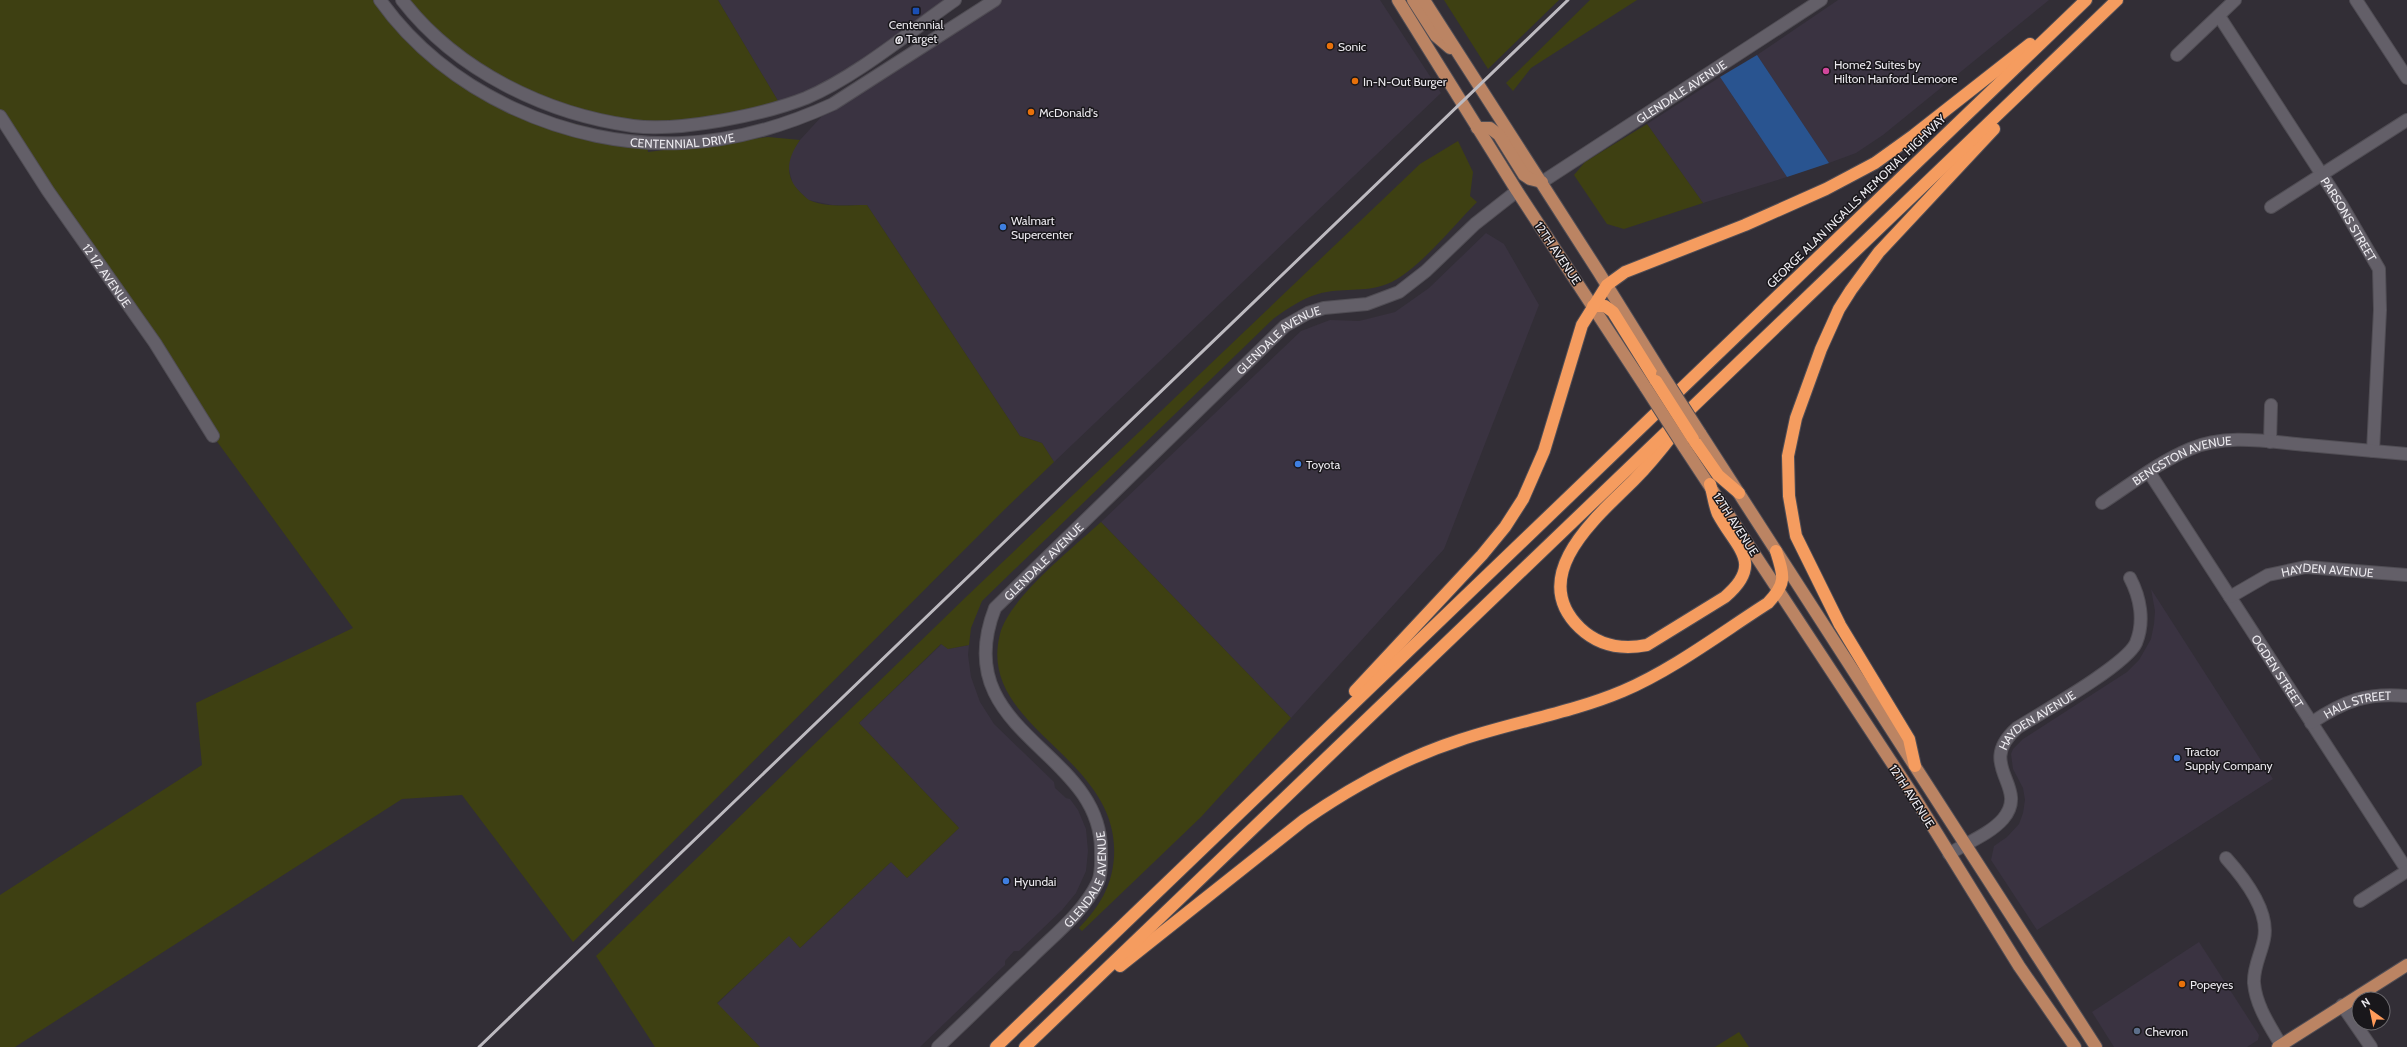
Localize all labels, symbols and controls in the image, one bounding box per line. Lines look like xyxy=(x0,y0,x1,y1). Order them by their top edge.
marker: Centennial @ Target xyxy=(911,6,921,16)
place label: Centennial @ Target xyxy=(889,17,943,46)
place label: Sonic xyxy=(1338,39,1367,54)
marker: Sonic xyxy=(1325,41,1335,51)
street label: GLENDALE AVENUE xyxy=(1633,56,1729,126)
place label: Home2 Suites by Hilton Hanford Lemoore xyxy=(1834,57,1957,86)
marker: Home2 Suites by Hilton Hanford Lemoore xyxy=(1821,66,1831,76)
place label: In-N-Out Burger xyxy=(1363,74,1447,89)
marker: In-N-Out Burger xyxy=(1350,76,1360,86)
place label: McDonald's xyxy=(1039,105,1098,120)
marker: McDonald's xyxy=(1026,107,1036,117)
street label: GEORGE ALAN INGALLS MEMORIAL HIGHWAY xyxy=(1763,111,1949,291)
street label: CENTENNIAL DRIVE xyxy=(630,129,736,151)
street label: PARSONS STREET xyxy=(2318,174,2380,264)
place label: Walmart Supercenter xyxy=(1011,213,1073,242)
street label: 12TH AVENUE xyxy=(1532,219,1585,287)
marker: Walmart Supercenter xyxy=(998,222,1008,232)
street label: 12 1/2 AVENUE xyxy=(80,240,135,310)
street label: GLENDALE AVENUE xyxy=(1232,302,1323,377)
street label: BENGSTON AVENUE xyxy=(2129,432,2232,488)
place label: Toyota xyxy=(1306,457,1340,472)
marker: Toyota xyxy=(1293,459,1303,469)
street label: 12TH AVENUE xyxy=(1710,490,1762,559)
street label: GLENDALE AVENUE xyxy=(1000,519,1086,603)
street label: HAYDEN AVENUE xyxy=(2280,559,2375,580)
street label: OGDEN STREET xyxy=(2249,631,2307,711)
street label: HAYDEN AVENUE xyxy=(1995,687,2078,752)
street label: HALL STREET xyxy=(2320,688,2392,721)
place label: Tractor Supply Company xyxy=(2185,744,2273,773)
marker: Tractor Supply Company xyxy=(2172,753,2182,763)
street label: 12TH AVENUE xyxy=(1886,762,1938,831)
street label: GLENDALE AVENUE xyxy=(1060,830,1109,930)
place label: Hyundai xyxy=(1014,874,1056,889)
marker: Hyundai xyxy=(1001,876,1011,886)
place label: Popeyes xyxy=(2190,977,2233,992)
marker: Popeyes xyxy=(2177,979,2187,989)
north arrow xyxy=(2351,991,2391,1031)
text: N xyxy=(2358,995,2373,1011)
place label: Chevron xyxy=(2145,1024,2188,1039)
marker: Chevron xyxy=(2132,1026,2142,1036)

